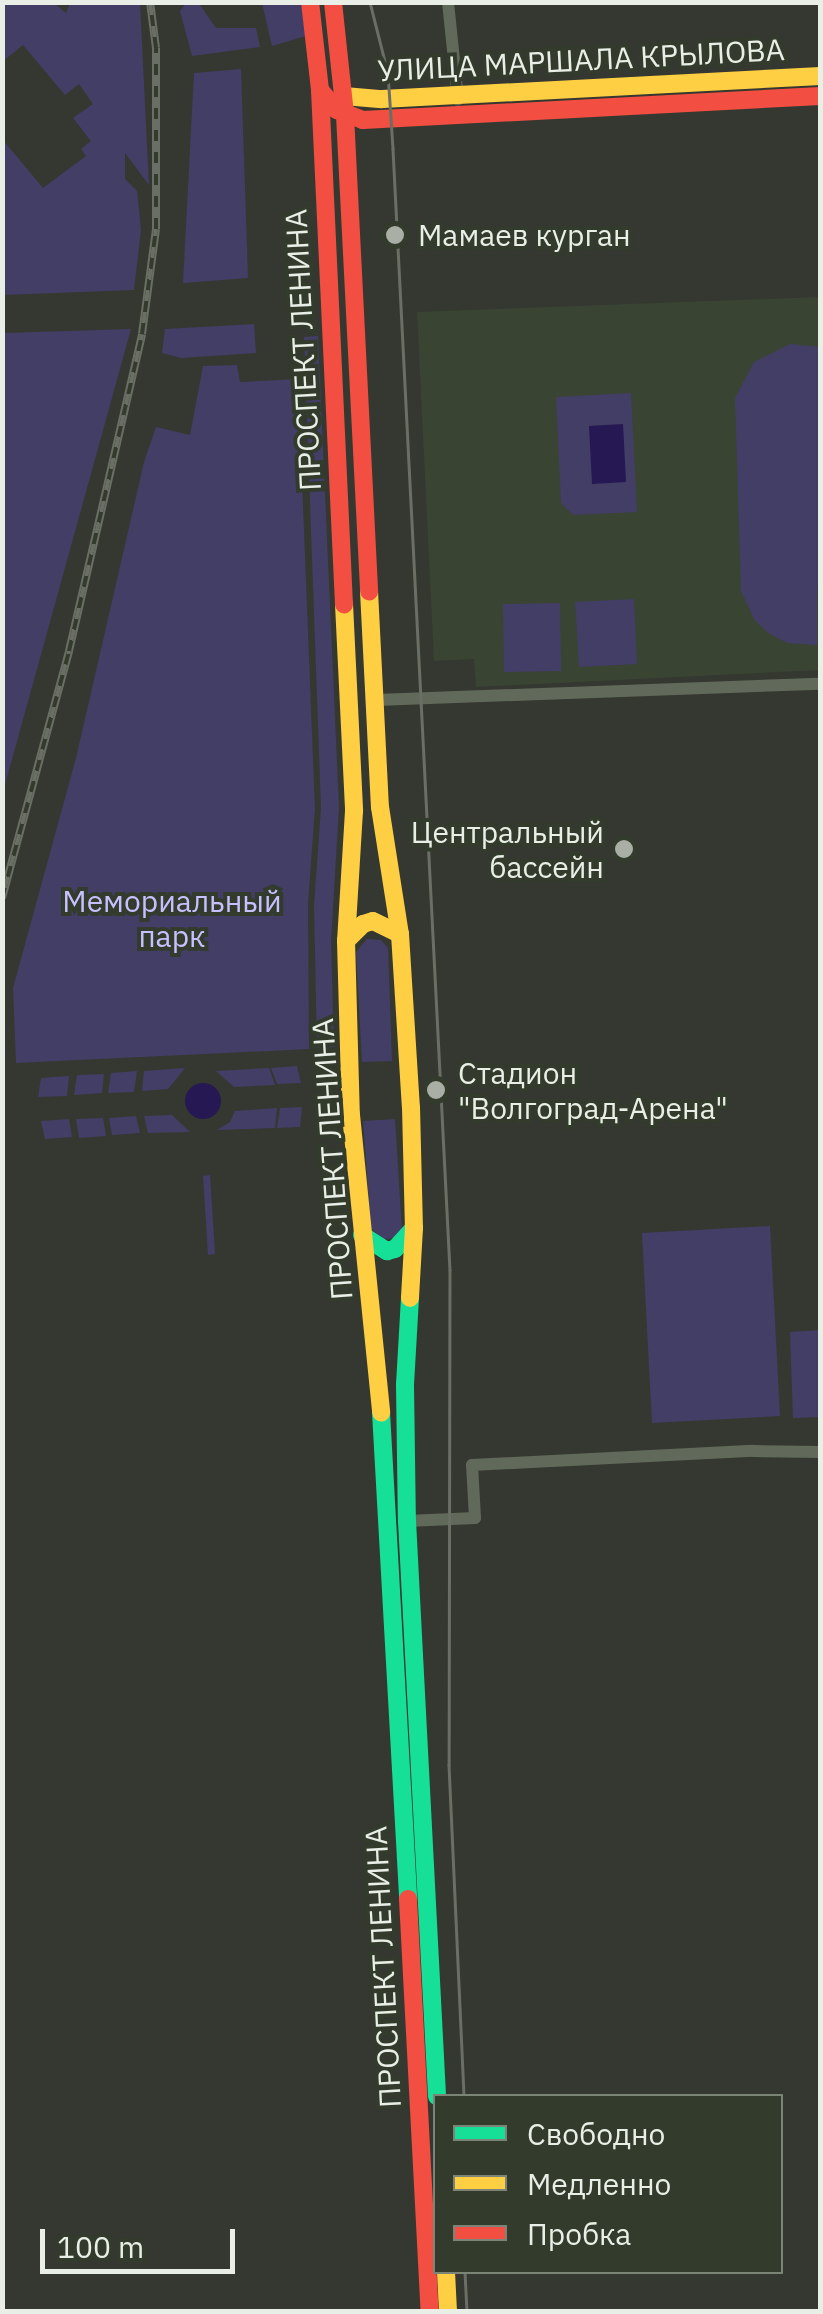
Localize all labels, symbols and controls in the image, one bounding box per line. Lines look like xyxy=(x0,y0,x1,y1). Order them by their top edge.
street label: УЛИЦА МАРШАЛА КРЫЛОВА xyxy=(377,31,785,89)
street label: ПРОСПЕКТ ЛЕНИНА xyxy=(278,208,328,492)
place label: Мамаев курган xyxy=(418,217,631,253)
marker: Мамаев курган xyxy=(382,222,408,248)
place label: Центральный бассейн xyxy=(411,814,604,884)
marker: Центральный бассейн xyxy=(613,838,635,860)
park label: Мемориальный парк xyxy=(62,883,282,954)
street label: ПРОСПЕКТ ЛЕНИНА xyxy=(304,1017,360,1301)
place label: Стадион "Волгоград-Арена" xyxy=(458,1055,728,1126)
marker: Стадион "Волгоград-Арена" xyxy=(423,1077,449,1103)
street label: ПРОСПЕКТ ЛЕНИНА xyxy=(358,1825,408,2109)
legend xyxy=(433,2094,783,2274)
text: Свободно xyxy=(527,2114,665,2153)
text: Медленно xyxy=(527,2164,671,2203)
scale bar xyxy=(45,2209,240,2271)
text: Пробка xyxy=(527,2214,631,2253)
text: 100 m xyxy=(57,2227,144,2266)

